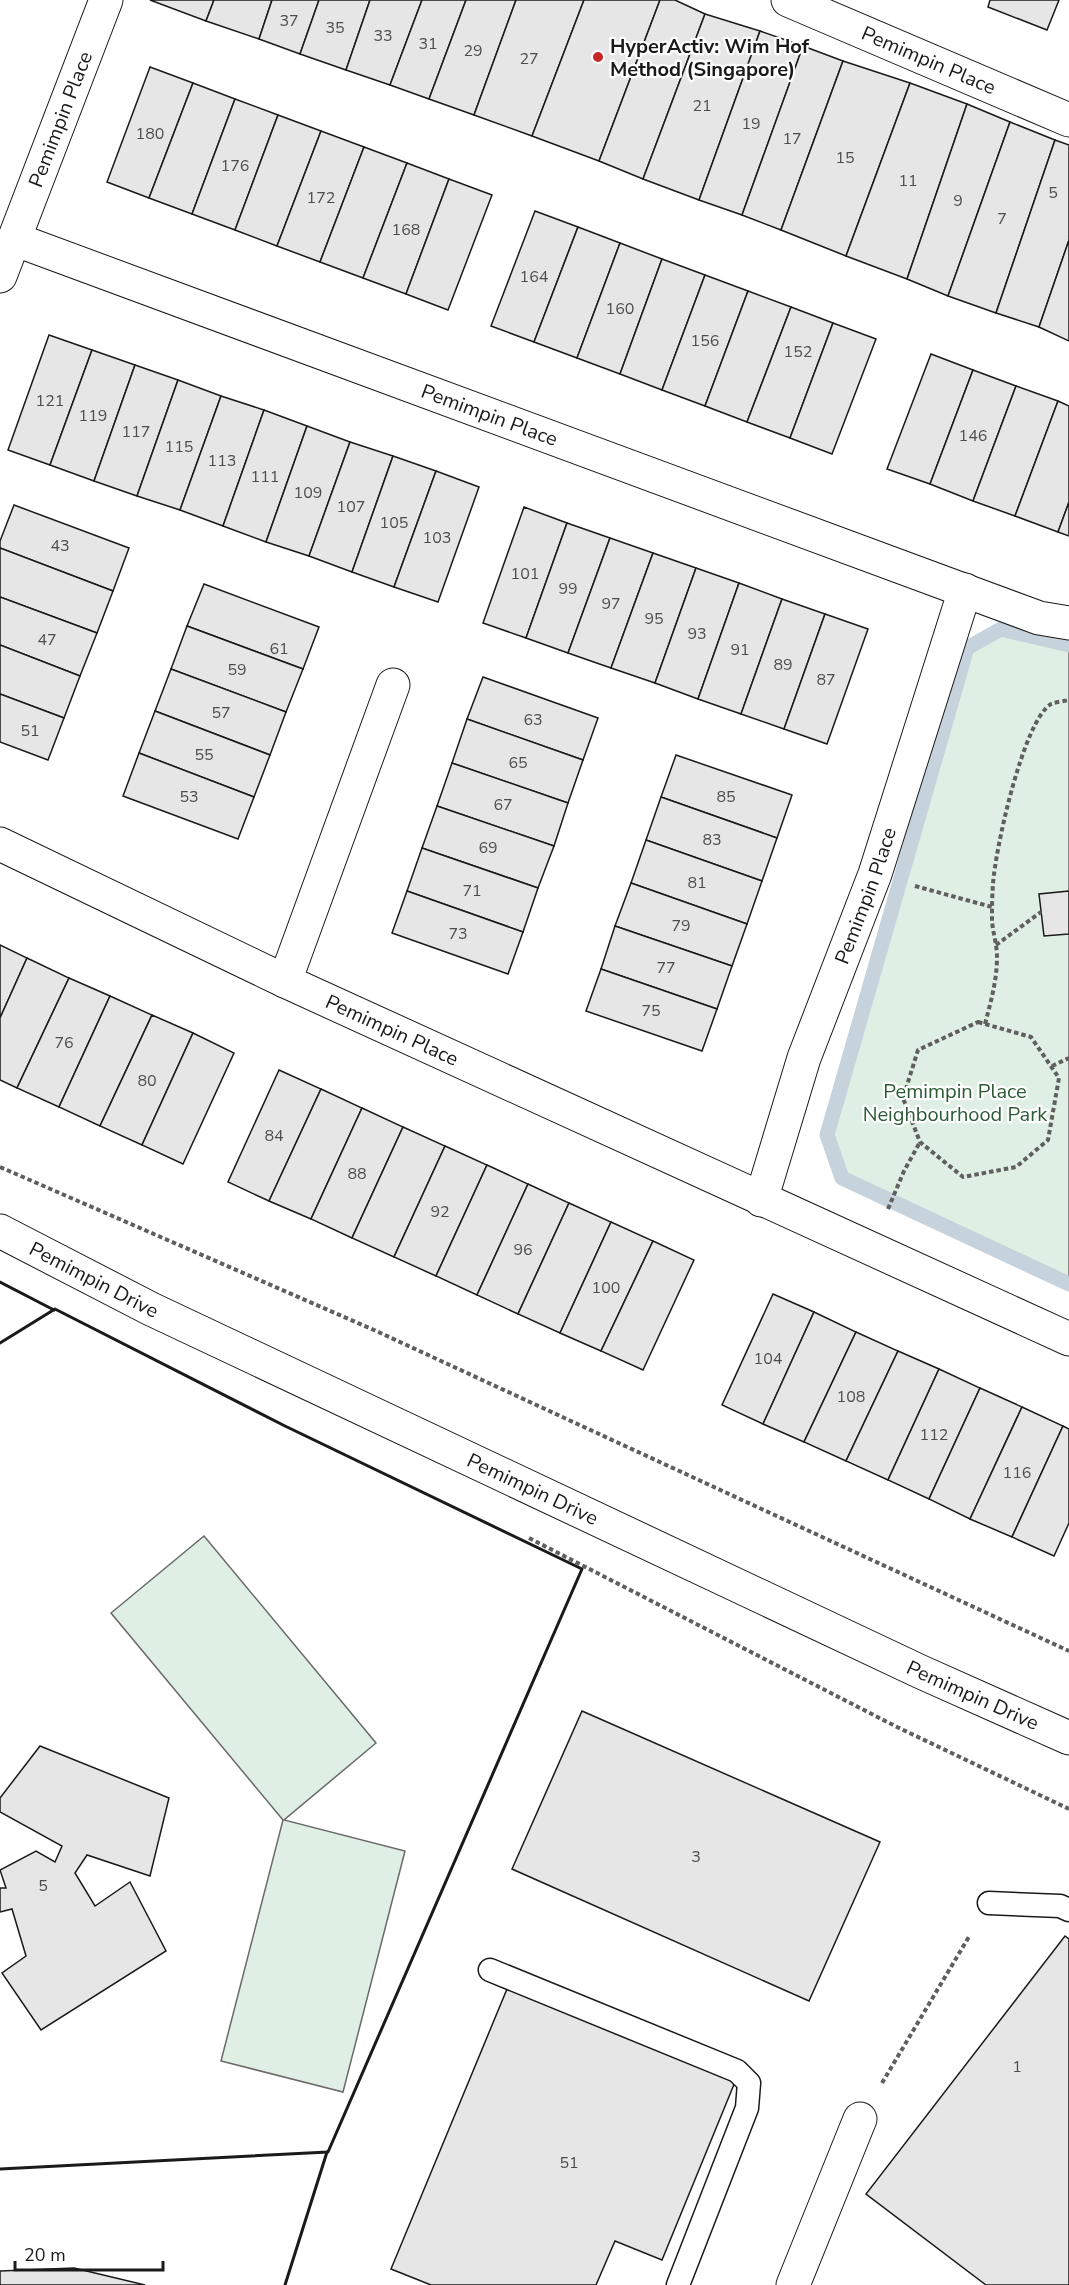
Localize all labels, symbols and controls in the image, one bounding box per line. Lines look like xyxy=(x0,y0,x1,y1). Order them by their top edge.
house number: 37 xyxy=(279,10,299,32)
house number: 35 xyxy=(325,17,345,39)
street label: Pemimpin Place xyxy=(857,20,1000,101)
house number: 33 xyxy=(373,25,393,47)
house number: 31 xyxy=(418,33,438,55)
place label: HyperActiv: Wim Hof Method (Singapore) xyxy=(610,33,810,83)
house number: 29 xyxy=(463,40,483,62)
street label: Pemimpin Place xyxy=(22,48,99,191)
house number: 27 xyxy=(519,48,539,70)
marker: HyperActiv: Wim Hof Method (Singapore) xyxy=(591,50,605,64)
house number: 21 xyxy=(692,95,712,117)
house number: 19 xyxy=(741,113,761,135)
house number: 180 xyxy=(136,123,164,145)
house number: 17 xyxy=(782,128,802,150)
house number: 15 xyxy=(835,147,855,169)
house number: 176 xyxy=(221,155,249,177)
house number: 11 xyxy=(898,170,918,192)
house number: 5 xyxy=(1048,182,1058,204)
house number: 172 xyxy=(307,187,335,209)
house number: 9 xyxy=(953,190,963,212)
house number: 7 xyxy=(997,208,1007,230)
house number: 168 xyxy=(392,219,420,241)
house number: 164 xyxy=(520,266,549,288)
house number: 160 xyxy=(606,298,634,320)
house number: 156 xyxy=(691,330,719,352)
house number: 152 xyxy=(784,341,812,363)
street label: Pemimpin Place xyxy=(417,378,561,453)
house number: 121 xyxy=(36,390,64,412)
house number: 119 xyxy=(79,405,107,427)
house number: 117 xyxy=(122,421,150,443)
house number: 146 xyxy=(959,425,987,447)
house number: 115 xyxy=(165,436,193,458)
house number: 113 xyxy=(208,450,236,472)
house number: 111 xyxy=(251,466,279,488)
house number: 109 xyxy=(294,482,322,504)
house number: 107 xyxy=(337,496,365,518)
house number: 105 xyxy=(380,512,408,534)
house number: 103 xyxy=(423,527,451,549)
house number: 43 xyxy=(50,535,70,557)
house number: 101 xyxy=(511,563,539,585)
house number: 99 xyxy=(558,578,578,600)
house number: 97 xyxy=(601,593,621,615)
house number: 95 xyxy=(644,608,664,630)
house number: 93 xyxy=(687,623,707,645)
house number: 47 xyxy=(37,629,57,651)
house number: 61 xyxy=(269,638,289,660)
house number: 91 xyxy=(730,639,750,661)
house number: 89 xyxy=(773,654,793,676)
house number: 59 xyxy=(227,659,247,681)
house number: 87 xyxy=(816,669,836,691)
house number: 57 xyxy=(211,702,231,724)
house number: 63 xyxy=(523,709,543,731)
house number: 51 xyxy=(20,720,40,742)
house number: 55 xyxy=(194,744,214,766)
house number: 65 xyxy=(508,752,528,774)
house number: 53 xyxy=(179,786,199,808)
house number: 85 xyxy=(716,786,736,808)
house number: 67 xyxy=(493,794,513,816)
street label: Pemimpin Place xyxy=(829,824,903,968)
house number: 83 xyxy=(702,829,722,851)
house number: 69 xyxy=(478,837,498,859)
house number: 81 xyxy=(687,872,707,894)
house number: 71 xyxy=(462,880,482,902)
house number: 79 xyxy=(671,915,691,937)
house number: 73 xyxy=(448,923,468,945)
house number: 77 xyxy=(656,957,676,979)
street label: Pemimpin Place xyxy=(321,988,463,1072)
house number: 75 xyxy=(641,1000,661,1022)
house number: 76 xyxy=(54,1032,74,1054)
house number: 80 xyxy=(137,1070,157,1092)
park label: Pemimpin Place Neighbourhood Park xyxy=(863,1078,1048,1128)
house number: 84 xyxy=(264,1125,284,1147)
house number: 88 xyxy=(347,1163,367,1185)
house number: 92 xyxy=(430,1201,450,1223)
street label: Pemimpin Drive xyxy=(25,1236,163,1325)
house number: 96 xyxy=(513,1239,533,1261)
house number: 100 xyxy=(592,1277,620,1299)
house number: 104 xyxy=(754,1348,783,1370)
house number: 108 xyxy=(837,1386,865,1408)
house number: 112 xyxy=(920,1424,948,1446)
street label: Pemimpin Drive xyxy=(463,1447,603,1532)
house number: 116 xyxy=(1003,1462,1031,1484)
street label: Pemimpin Drive xyxy=(902,1654,1043,1737)
house number: 3 xyxy=(691,1846,701,1868)
house number: 5 xyxy=(38,1875,48,1897)
house number: 1 xyxy=(1012,2056,1022,2078)
house number: 51 xyxy=(559,2152,579,2174)
scale bar xyxy=(15,2234,164,2272)
text: 20 m xyxy=(24,2243,66,2267)

